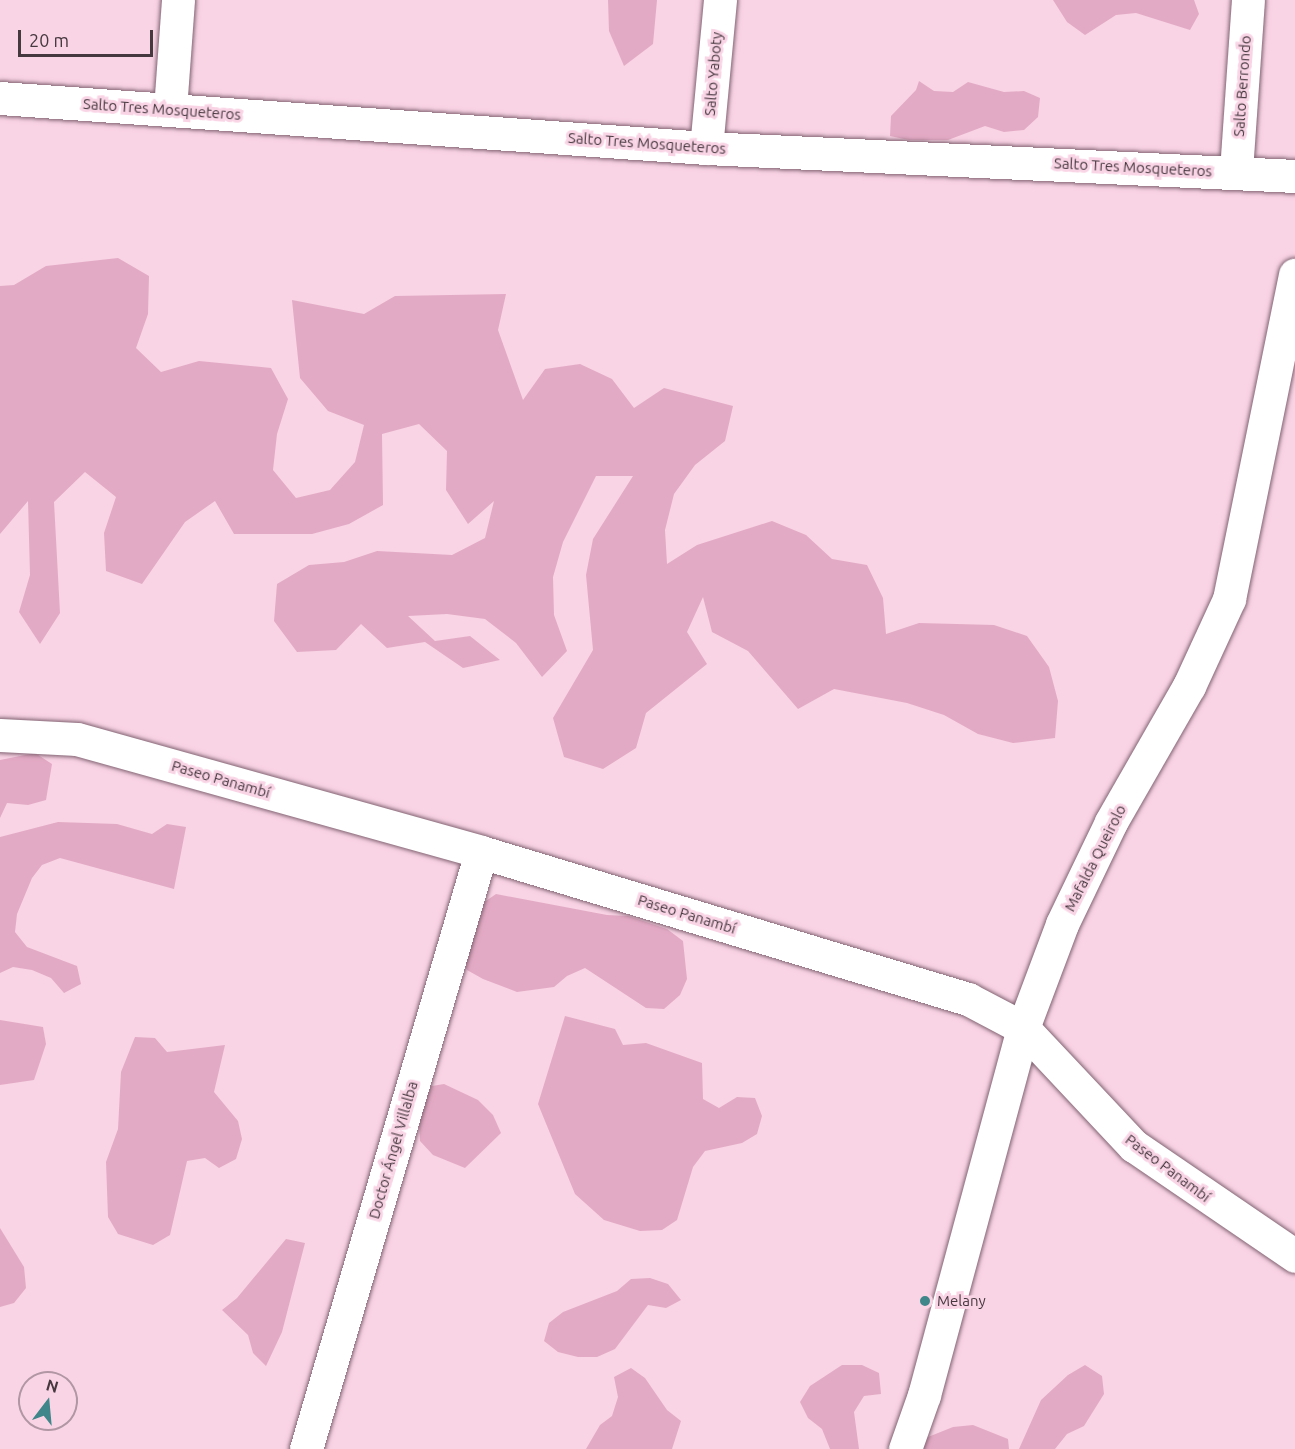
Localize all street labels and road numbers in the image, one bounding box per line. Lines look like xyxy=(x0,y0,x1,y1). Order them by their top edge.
street label: Salto Yaboty xyxy=(700,31,726,117)
street label: Salto Berrondo xyxy=(1229,35,1255,137)
street label: Salto Tres Mosqueteros xyxy=(82,94,242,124)
street label: Salto Tres Mosqueteros xyxy=(567,128,727,158)
street label: Salto Tres Mosqueteros xyxy=(1053,154,1213,180)
street label: Paseo Panambí xyxy=(170,756,272,802)
street label: Mafalda Queirolo xyxy=(1060,802,1130,914)
street label: Paseo Panambí xyxy=(636,891,738,937)
street label: Doctor Ángel Villalba xyxy=(365,1079,421,1221)
street label: Paseo Panambí xyxy=(1122,1130,1214,1206)

